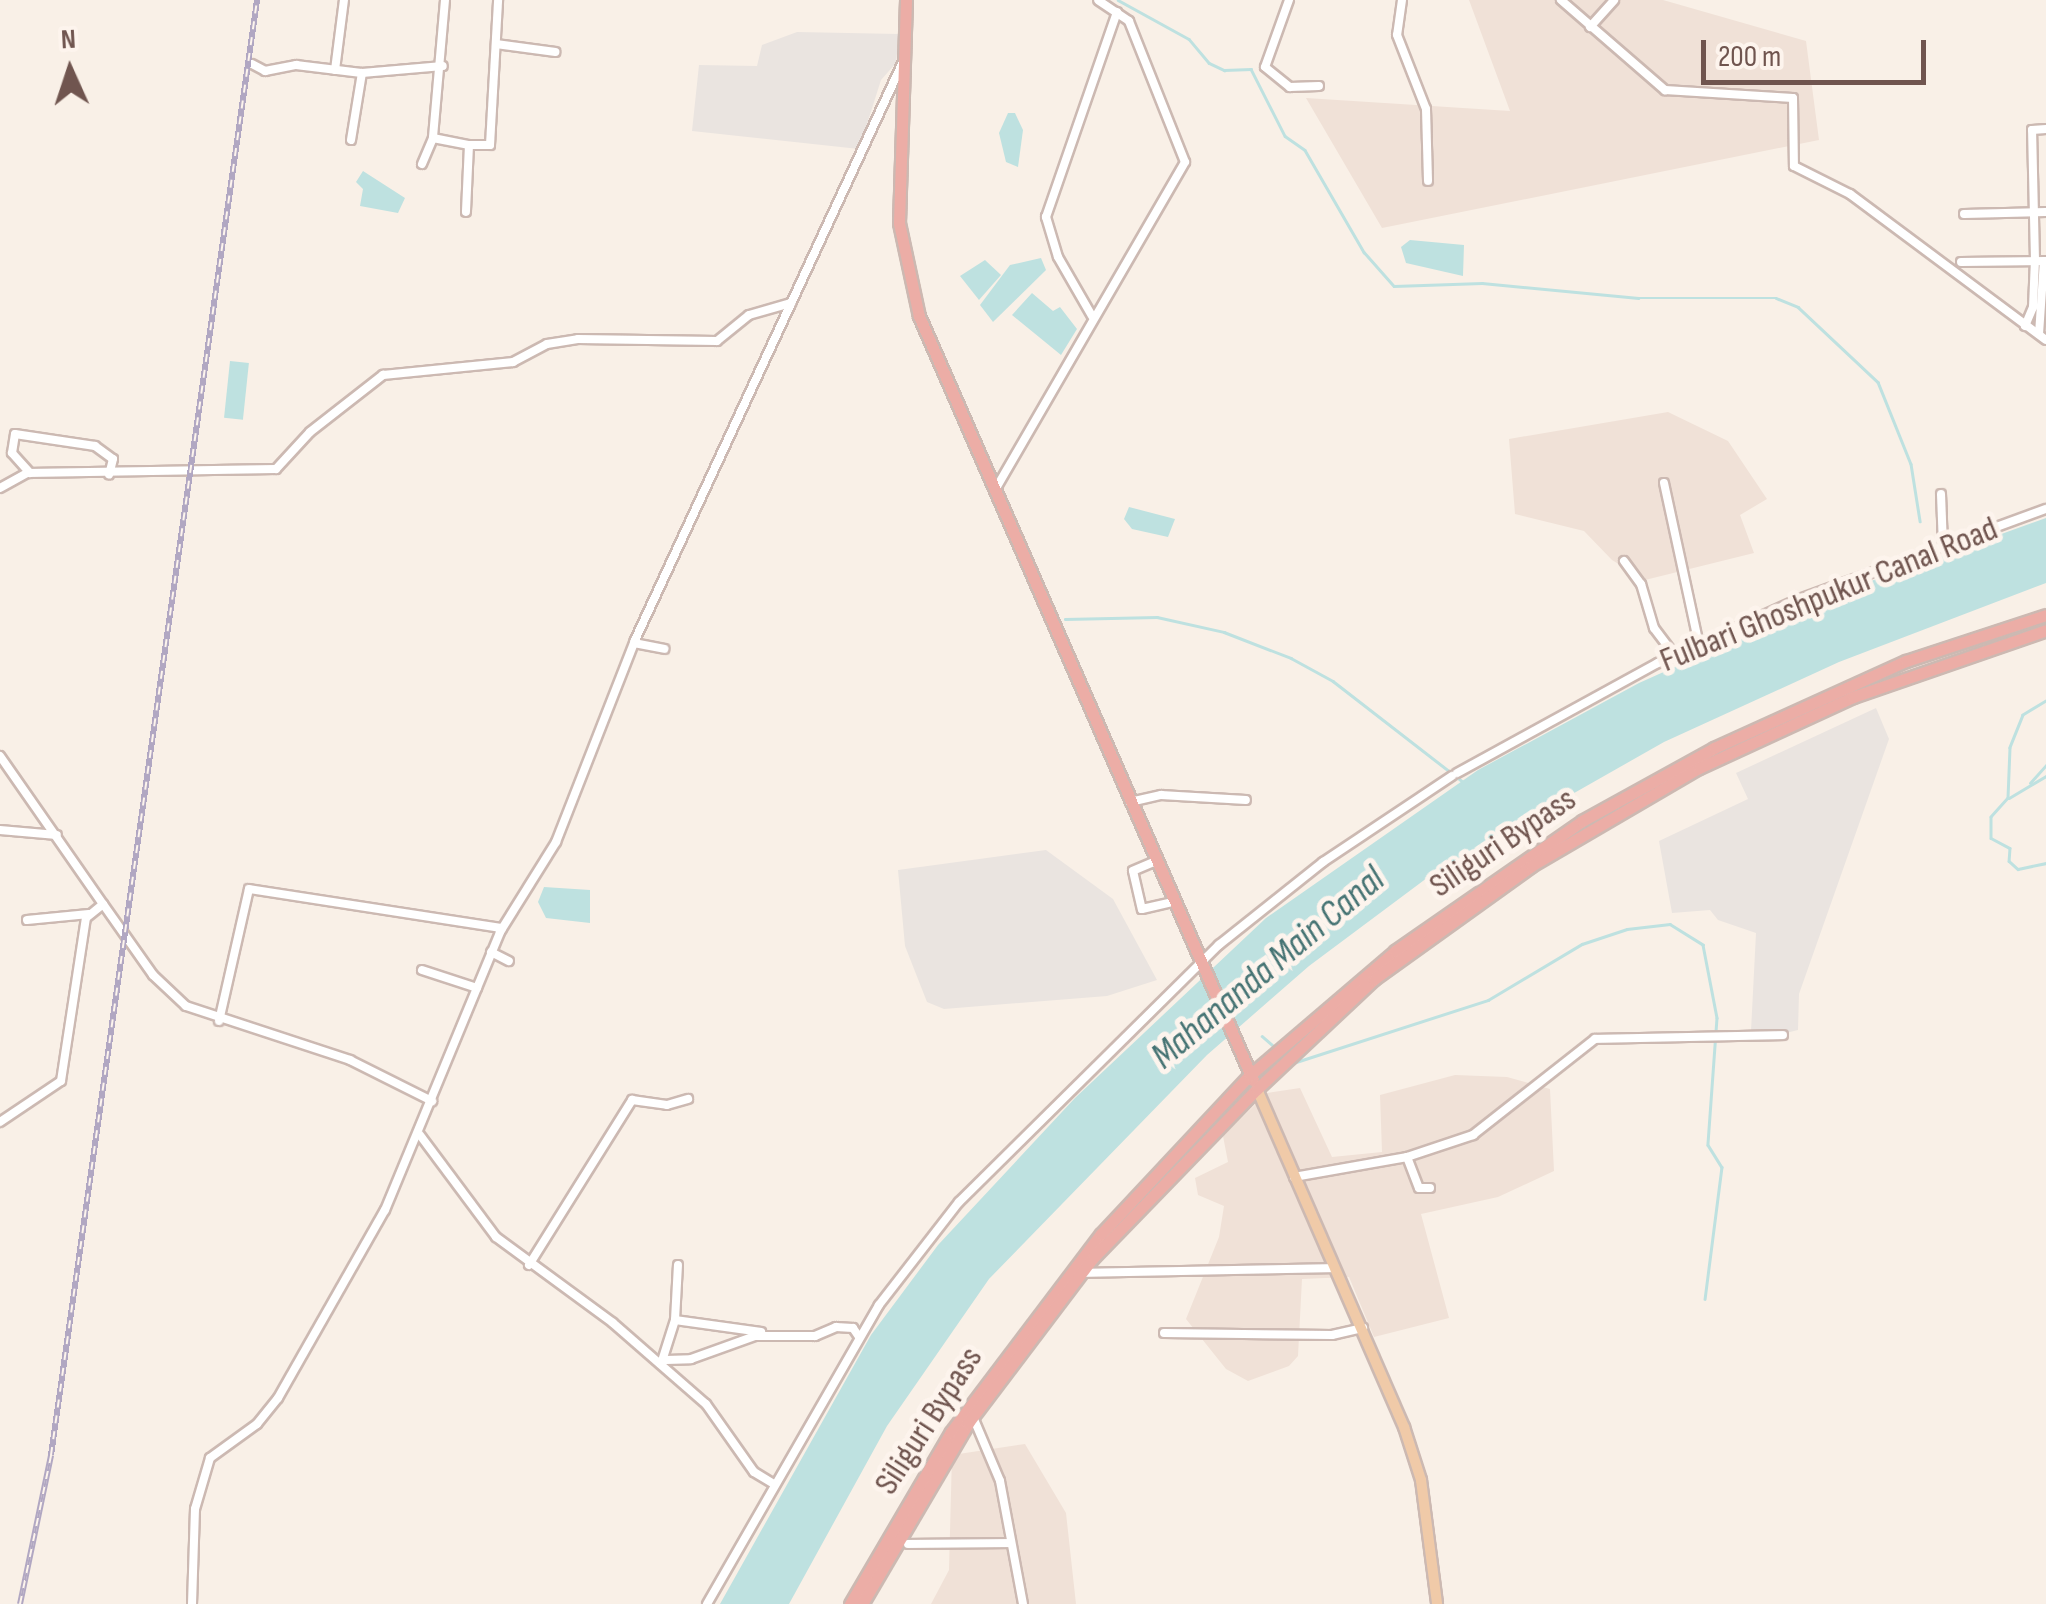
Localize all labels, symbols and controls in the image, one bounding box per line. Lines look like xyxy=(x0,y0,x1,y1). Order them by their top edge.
north arrow xyxy=(20,20,120,120)
scale bar xyxy=(1706,20,1931,82)
text: N xyxy=(60,23,77,56)
text: 200 m xyxy=(1718,39,1781,75)
street label: Fulbari Ghoshpukur Canal Road xyxy=(1654,508,2004,682)
street label: Siliguri Bypass xyxy=(1422,779,1584,907)
water label: Mahananda Main Canal xyxy=(1142,857,1394,1079)
street label: Siliguri Bypass xyxy=(866,1339,992,1503)

